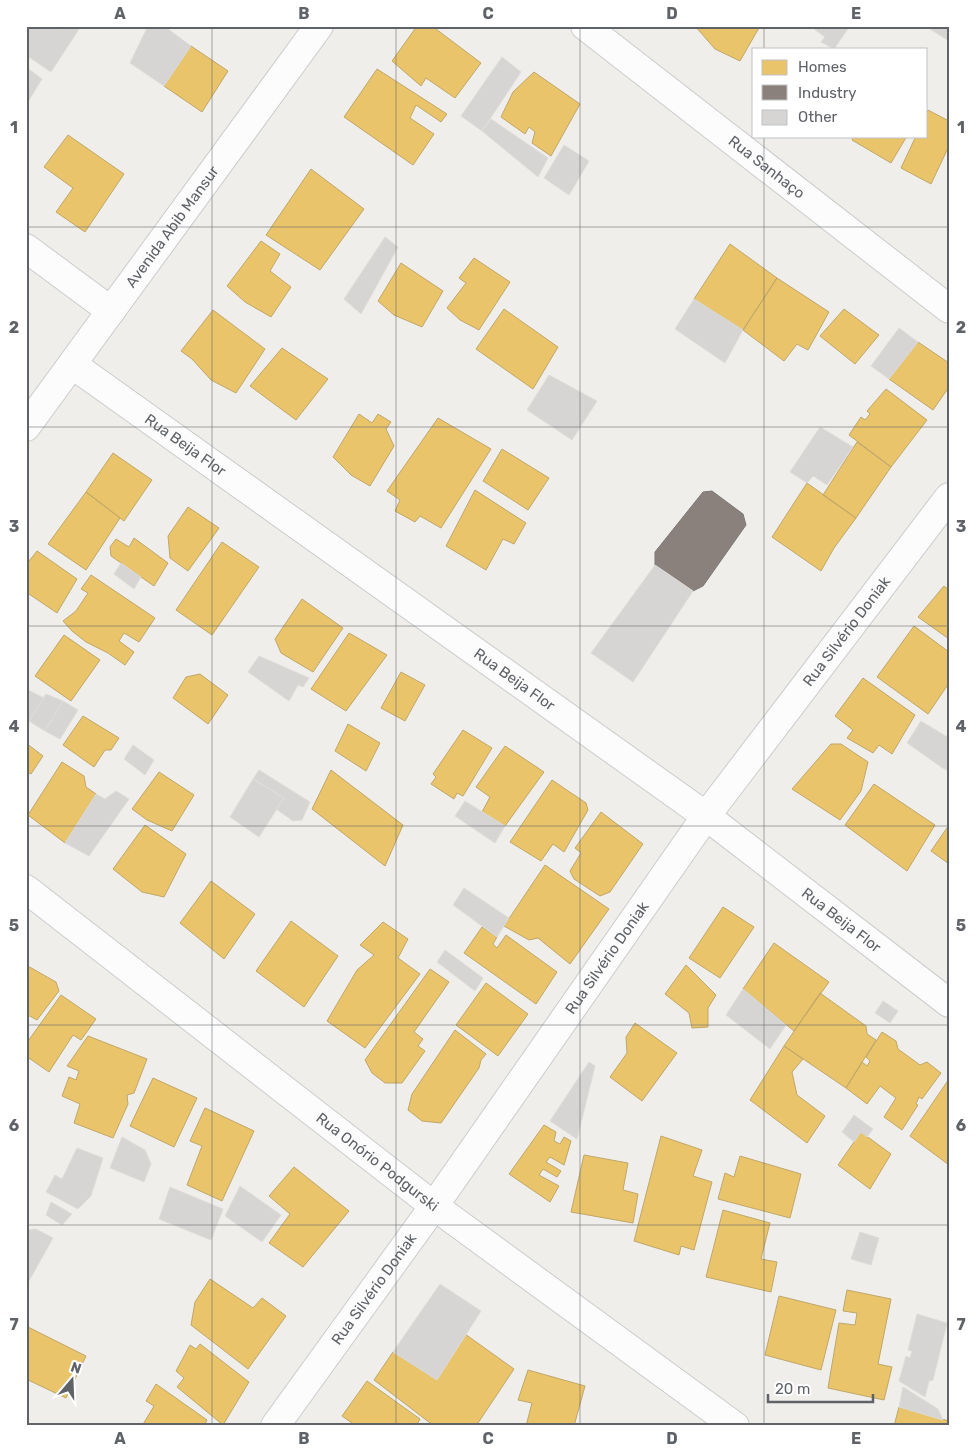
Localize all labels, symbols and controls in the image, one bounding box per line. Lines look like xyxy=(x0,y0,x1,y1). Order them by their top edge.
text: A xyxy=(114,4,126,23)
text: B xyxy=(298,4,310,23)
text: C xyxy=(482,4,494,23)
text: D xyxy=(666,4,678,23)
text: E xyxy=(851,4,861,23)
legend xyxy=(752,48,928,138)
text: Homes xyxy=(798,58,847,76)
text: Industry xyxy=(798,84,857,102)
text: Other xyxy=(798,108,838,126)
text: 1 xyxy=(10,118,18,137)
text: 1 xyxy=(957,118,965,137)
street label: Rua Sanhaço xyxy=(725,132,808,202)
street label: Avenida Abib Mansur xyxy=(122,162,223,291)
text: 2 xyxy=(9,318,19,337)
text: 2 xyxy=(956,318,966,337)
street label: Rua Beija Flor xyxy=(141,410,230,480)
text: 3 xyxy=(9,517,19,536)
text: 3 xyxy=(956,517,966,536)
street label: Rua Silvério Doniak xyxy=(799,573,894,690)
street label: Rua Beija Flor xyxy=(470,644,559,715)
text: 4 xyxy=(9,717,20,736)
text: 4 xyxy=(956,717,967,736)
street label: Rua Beija Flor xyxy=(798,884,885,957)
street label: Rua Silvério Doniak xyxy=(562,898,653,1018)
text: 5 xyxy=(9,916,19,935)
text: 5 xyxy=(956,916,966,935)
street label: Rua Onório Podgurski xyxy=(313,1109,442,1215)
text: 6 xyxy=(9,1116,19,1135)
text: 6 xyxy=(956,1116,966,1135)
street label: Rua Silvério Doniak xyxy=(328,1230,420,1348)
text: 7 xyxy=(9,1315,19,1334)
text: 7 xyxy=(956,1315,966,1334)
north arrow xyxy=(48,1354,98,1404)
text: N xyxy=(69,1359,84,1378)
scale bar xyxy=(768,1372,872,1404)
text: 20 m xyxy=(775,1380,810,1398)
text: A xyxy=(114,1429,126,1448)
text: B xyxy=(298,1429,310,1448)
text: C xyxy=(482,1429,494,1448)
text: D xyxy=(666,1429,678,1448)
text: E xyxy=(851,1429,861,1448)

